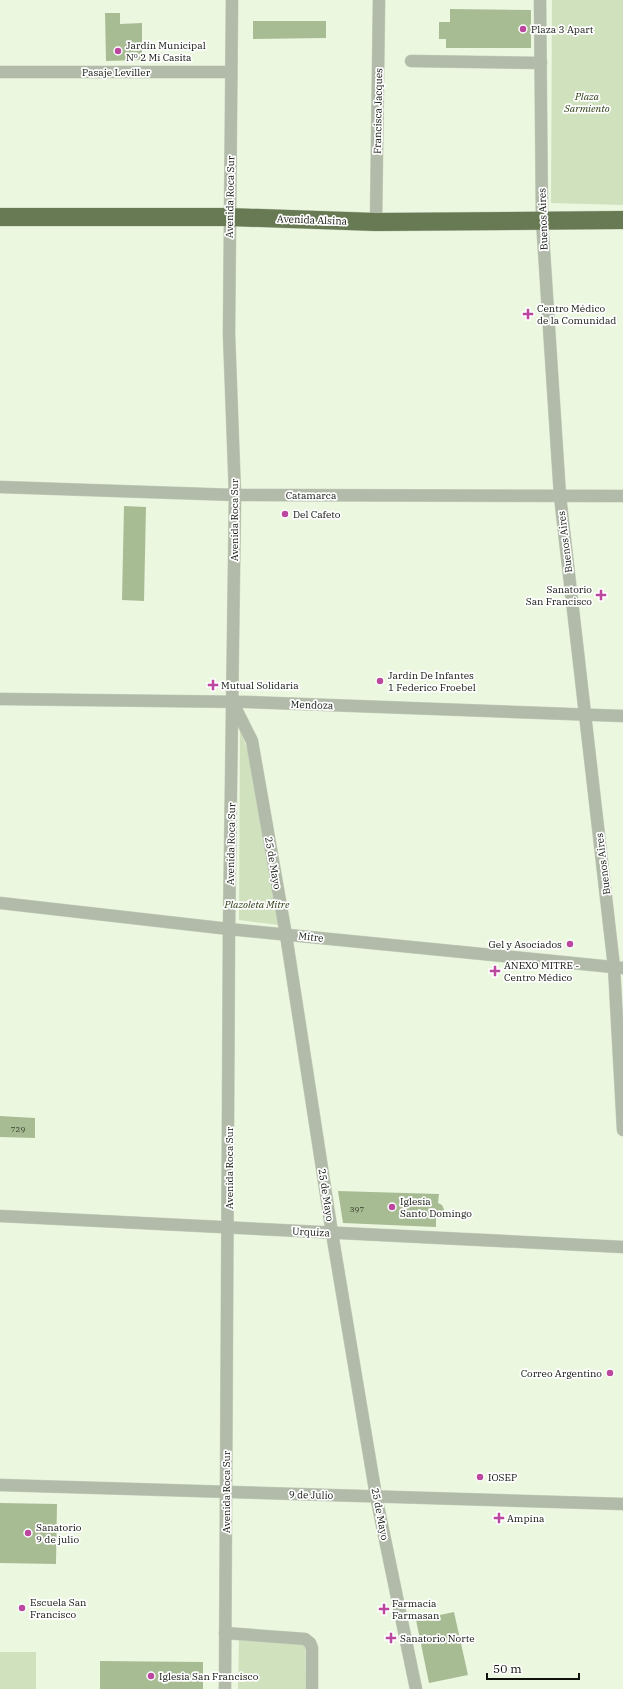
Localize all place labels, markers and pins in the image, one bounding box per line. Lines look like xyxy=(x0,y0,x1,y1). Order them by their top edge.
place label: Plaza 3 Apart xyxy=(531,23,594,36)
marker: Plaza 3 Apart xyxy=(518,24,528,34)
place label: Jardín Municipal Nº 2 Mi Casita xyxy=(126,39,206,64)
marker: Jardín Municipal Nº 2 Mi Casita xyxy=(113,46,123,56)
place label: Centro Médico de la Comunidad xyxy=(537,302,616,327)
marker: Centro Médico de la Comunidad xyxy=(522,308,534,320)
place label: Del Cafeto xyxy=(293,508,341,521)
marker: Del Cafeto xyxy=(280,509,290,519)
place label: Sanatorio San Francisco xyxy=(526,583,592,608)
marker: Sanatorio San Francisco xyxy=(595,589,607,601)
place label: Jardín De Infantes 1 Federico Froebel xyxy=(388,669,476,694)
marker: Jardín De Infantes 1 Federico Froebel xyxy=(375,676,385,686)
place label: Mutual Solidaria xyxy=(221,679,299,692)
marker: Mutual Solidaria xyxy=(208,680,218,690)
place label: Gel y Asociados xyxy=(489,938,562,951)
marker: Gel y Asociados xyxy=(565,939,575,949)
place label: ANEXO MITRE - Centro Médico xyxy=(504,959,579,984)
marker: ANEXO MITRE - Centro Médico xyxy=(489,965,501,977)
place label: Iglesia Santo Domingo xyxy=(400,1195,472,1220)
marker: Iglesia Santo Domingo xyxy=(387,1202,397,1212)
place label: Correo Argentino xyxy=(521,1367,602,1380)
marker: Correo Argentino xyxy=(605,1368,615,1378)
place label: IOSEP xyxy=(488,1471,517,1484)
marker: IOSEP xyxy=(475,1472,485,1482)
place label: Ampina xyxy=(507,1512,545,1525)
marker: Ampina xyxy=(494,1513,504,1523)
place label: Sanatorio 9 de julio xyxy=(36,1521,82,1546)
marker: Sanatorio 9 de julio xyxy=(23,1528,33,1538)
place label: Escuela San Francisco xyxy=(30,1596,87,1621)
place label: Farmacia Farmasan xyxy=(392,1597,440,1622)
marker: Escuela San Francisco xyxy=(17,1603,27,1613)
marker: Farmacia Farmasan xyxy=(379,1604,389,1614)
marker: Sanatorio Norte xyxy=(385,1632,397,1644)
place label: Sanatorio Norte xyxy=(400,1632,475,1645)
place label: Iglesia San Francisco xyxy=(159,1670,259,1683)
marker: Iglesia San Francisco xyxy=(146,1671,156,1681)

